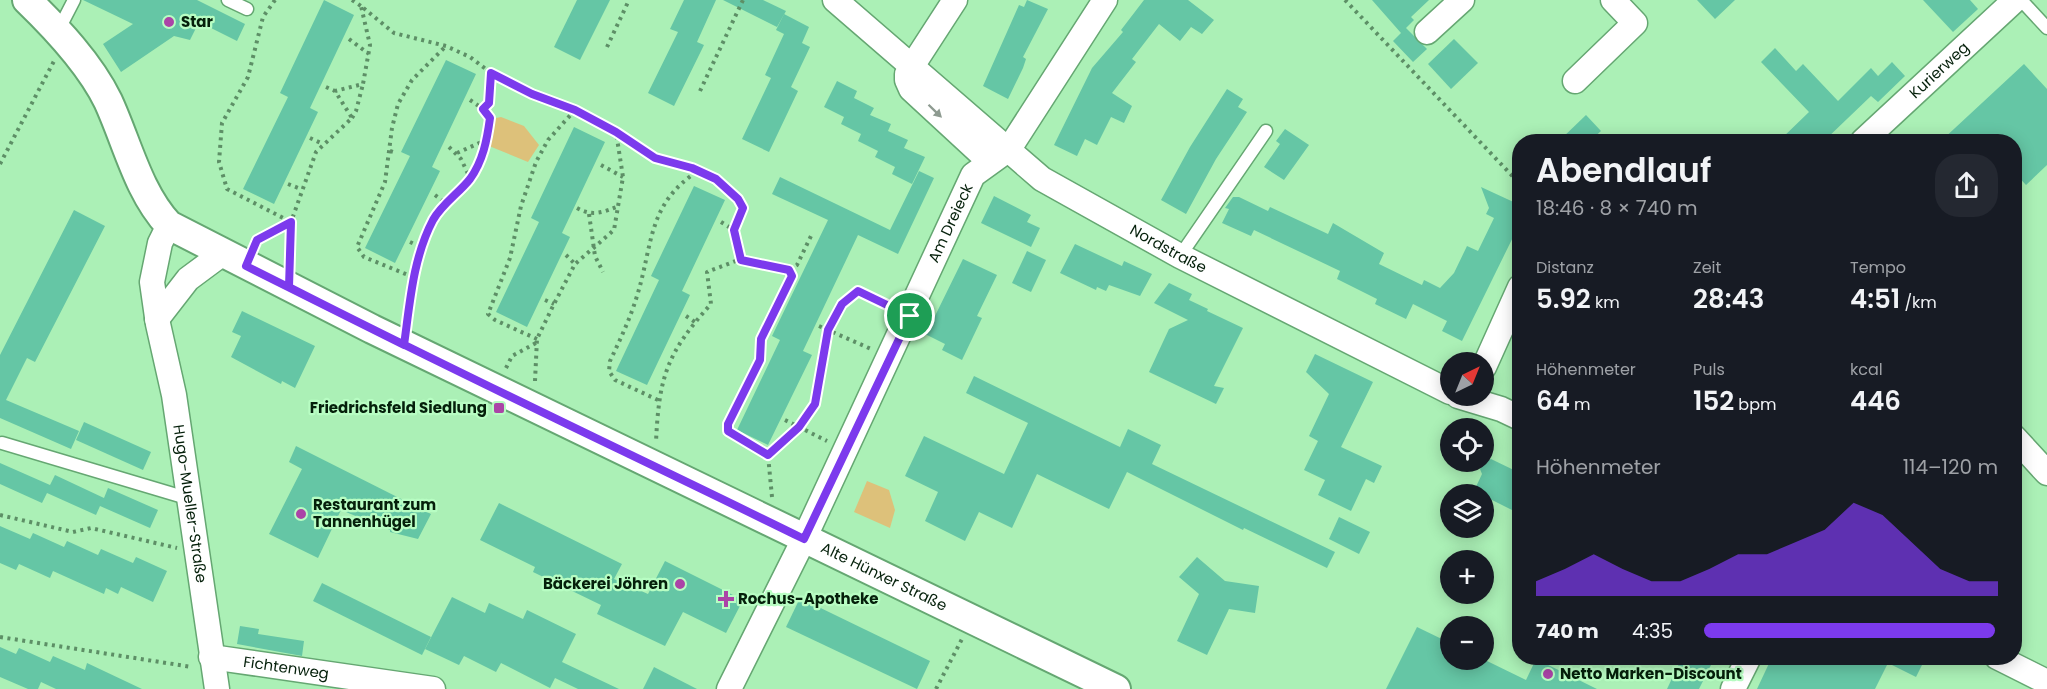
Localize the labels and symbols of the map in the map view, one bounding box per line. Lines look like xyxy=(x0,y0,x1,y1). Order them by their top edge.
place label: Star xyxy=(181,11,214,32)
marker: Star xyxy=(162,15,176,29)
street label: Kurierweg xyxy=(1904,37,1973,103)
one-way arrow xyxy=(928,104,943,118)
street label: Am Dreieck xyxy=(923,180,978,266)
street label: Nordstraße xyxy=(1126,219,1210,278)
pin xyxy=(884,290,935,341)
north arrow xyxy=(1440,352,1494,406)
place label: Friedrichsfeld Siedlung xyxy=(310,397,487,418)
marker: Friedrichsfeld Siedlung xyxy=(492,401,506,415)
street label: Hugo-Mueller-Straße xyxy=(168,423,212,584)
place label: Restaurant zum Tannenhügel xyxy=(313,494,436,532)
marker: Restaurant zum Tannenhügel xyxy=(294,507,308,521)
street label: Alte Hünxer Straße xyxy=(818,537,951,616)
place label: Bäckerei Jöhren xyxy=(543,573,668,594)
marker: Bäckerei Jöhren xyxy=(673,577,687,591)
place label: Rochus-Apotheke xyxy=(738,588,878,609)
marker: Rochus-Apotheke xyxy=(719,592,733,606)
street label: Fichtenweg xyxy=(242,651,330,684)
place label: Netto Marken-Discount xyxy=(1560,663,1742,684)
marker: Netto Marken-Discount xyxy=(1541,667,1555,681)

